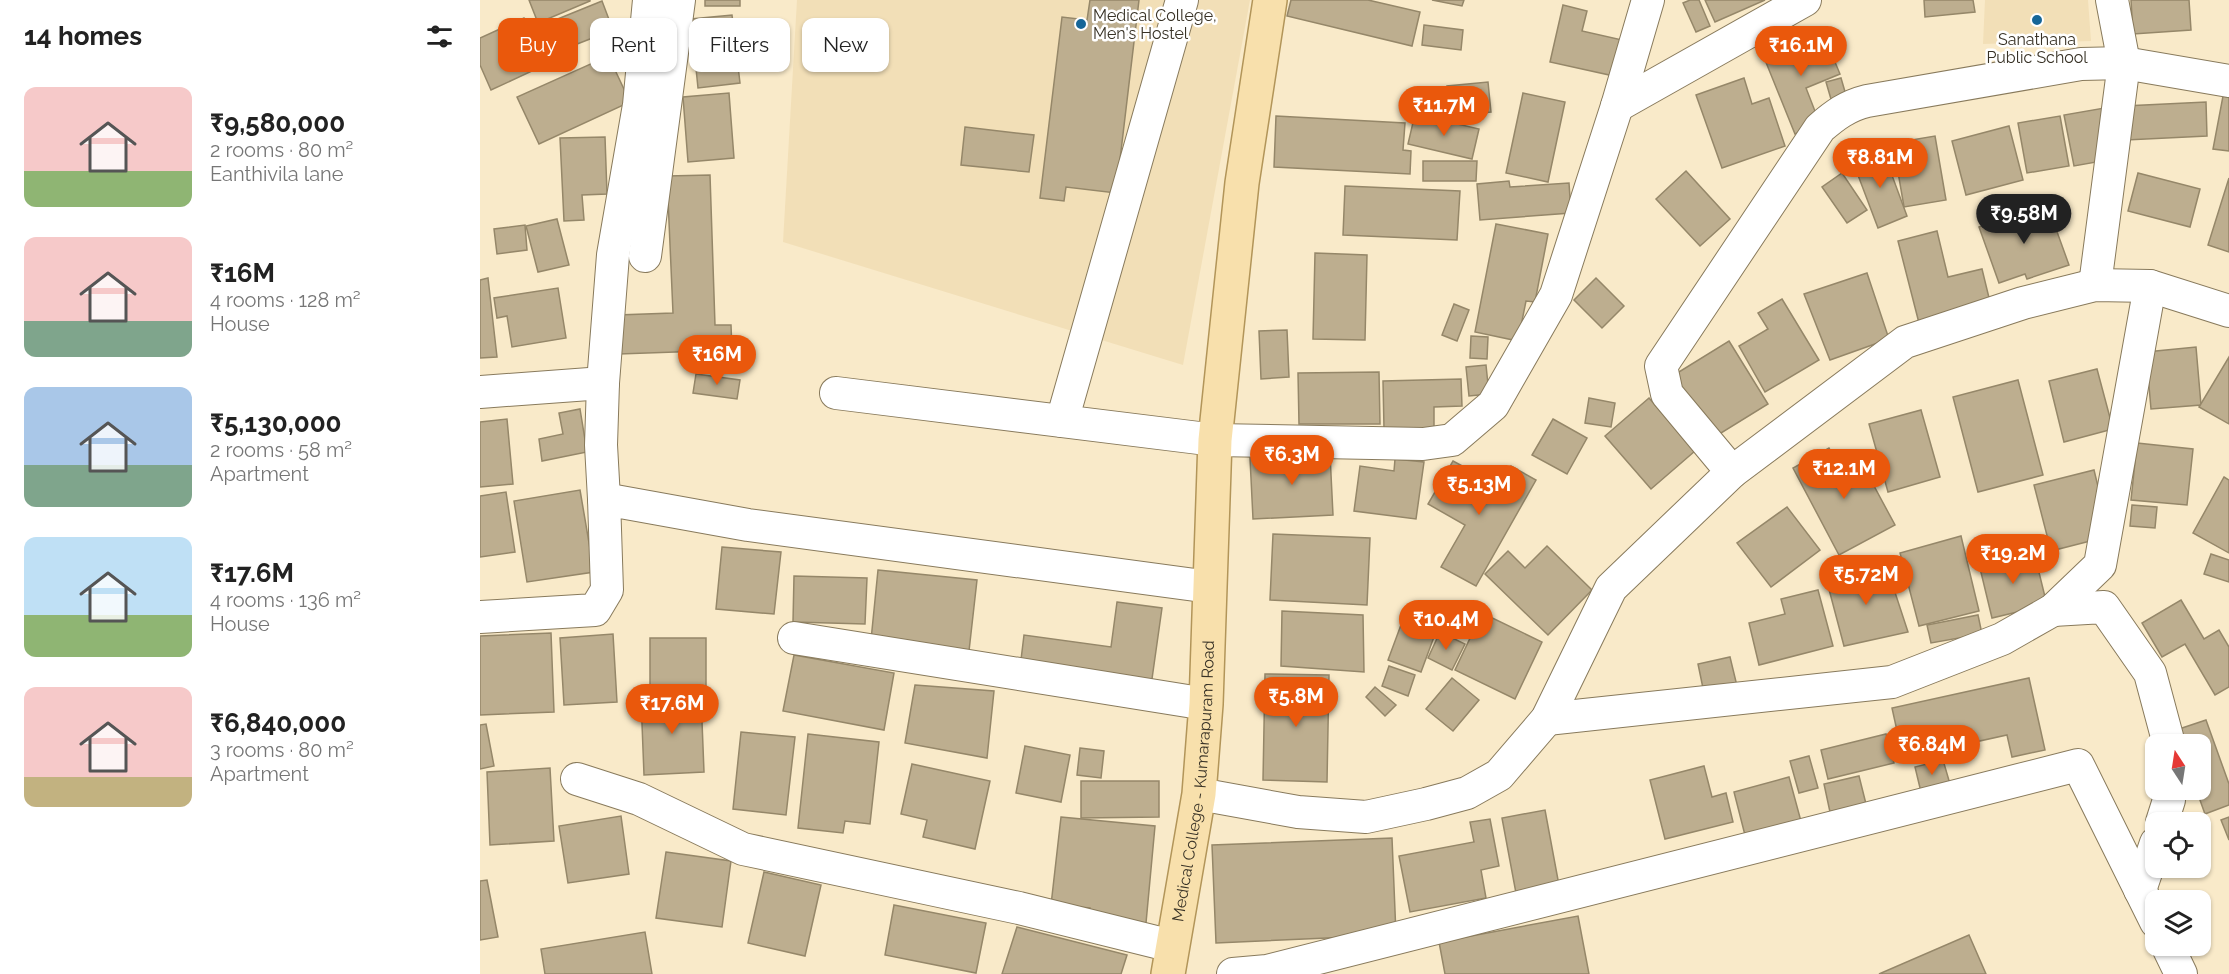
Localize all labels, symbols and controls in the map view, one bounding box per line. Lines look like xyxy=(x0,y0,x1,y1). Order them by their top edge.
place label: Medical College, Men's Hostel xyxy=(1093,6,1217,43)
marker: Sanathana Public School xyxy=(2030,13,2044,27)
marker: Medical College, Men's Hostel xyxy=(1074,17,1088,31)
chip: Buy xyxy=(498,18,578,72)
chip: Rent xyxy=(590,18,677,72)
chip: Filters xyxy=(689,18,790,72)
chip: New xyxy=(802,18,889,72)
icon: filters xyxy=(423,20,456,53)
text: 14 homes xyxy=(24,21,142,51)
pin: ₹16.1M xyxy=(1752,26,1850,77)
place label: Sanathana Public School xyxy=(1986,30,2088,67)
text: ₹16.1M xyxy=(1769,33,1833,57)
pin: ₹11.7M xyxy=(1395,86,1493,137)
text: ₹11.7M xyxy=(1412,93,1476,117)
text: ₹9,580,000 xyxy=(210,108,345,138)
icon: home xyxy=(72,111,144,183)
text: 2 rooms · 80 m² xyxy=(210,138,353,162)
pin: ₹8.81M xyxy=(1831,138,1929,189)
text: ₹8.81M xyxy=(1847,145,1913,169)
text: Eanthivila lane xyxy=(210,162,344,186)
pin: ₹9.58M xyxy=(1975,194,2073,245)
text: ₹9.58M xyxy=(1990,201,2058,225)
text: ₹16M xyxy=(210,258,275,288)
icon: home xyxy=(72,261,144,333)
text: 4 rooms · 128 m² xyxy=(210,288,361,312)
text: House xyxy=(210,312,270,336)
pin: ₹16M xyxy=(681,335,753,386)
text: ₹16M xyxy=(692,342,742,366)
text: ₹5,130,000 xyxy=(210,408,342,438)
icon: home xyxy=(72,411,144,483)
pin: ₹6.3M xyxy=(1250,435,1334,486)
text: 2 rooms · 58 m² xyxy=(210,438,352,462)
text: ₹6.3M xyxy=(1264,442,1320,466)
pin: ₹12.1M xyxy=(1795,449,1893,500)
text: ₹12.1M xyxy=(1812,456,1876,480)
text: Apartment xyxy=(210,462,309,486)
pin: ₹5.13M xyxy=(1430,465,1528,516)
text: ₹5.13M xyxy=(1447,472,1511,496)
pin: ₹19.2M xyxy=(1964,534,2062,585)
text: ₹19.2M xyxy=(1980,541,2046,565)
pin: ₹5.72M xyxy=(1817,555,1915,606)
text: ₹17.6M xyxy=(210,558,294,588)
icon: home xyxy=(72,561,144,633)
text: ₹5.72M xyxy=(1833,562,1899,586)
text: 4 rooms · 136 m² xyxy=(210,588,361,612)
pin: ₹10.4M xyxy=(1397,600,1495,651)
text: ₹10.4M xyxy=(1413,607,1479,631)
text: House xyxy=(210,612,270,636)
street label: Medical College - Kumarapuram Road xyxy=(1168,640,1218,923)
pin: ₹5.8M xyxy=(1254,677,1338,728)
pin: ₹17.6M xyxy=(623,684,721,735)
text: ₹5.8M xyxy=(1268,684,1324,708)
text: ₹17.6M xyxy=(640,691,704,715)
text: ₹6,840,000 xyxy=(210,708,346,738)
icon: home xyxy=(72,711,144,783)
pin: ₹6.84M xyxy=(1883,725,1981,776)
text: ₹6.84M xyxy=(1898,732,1966,756)
north arrow xyxy=(2145,734,2211,800)
map controls xyxy=(2145,734,2211,956)
text: 3 rooms · 80 m² xyxy=(210,738,354,762)
text: Apartment xyxy=(210,762,309,786)
button: locate xyxy=(2145,812,2211,878)
button: layers xyxy=(2145,890,2211,956)

